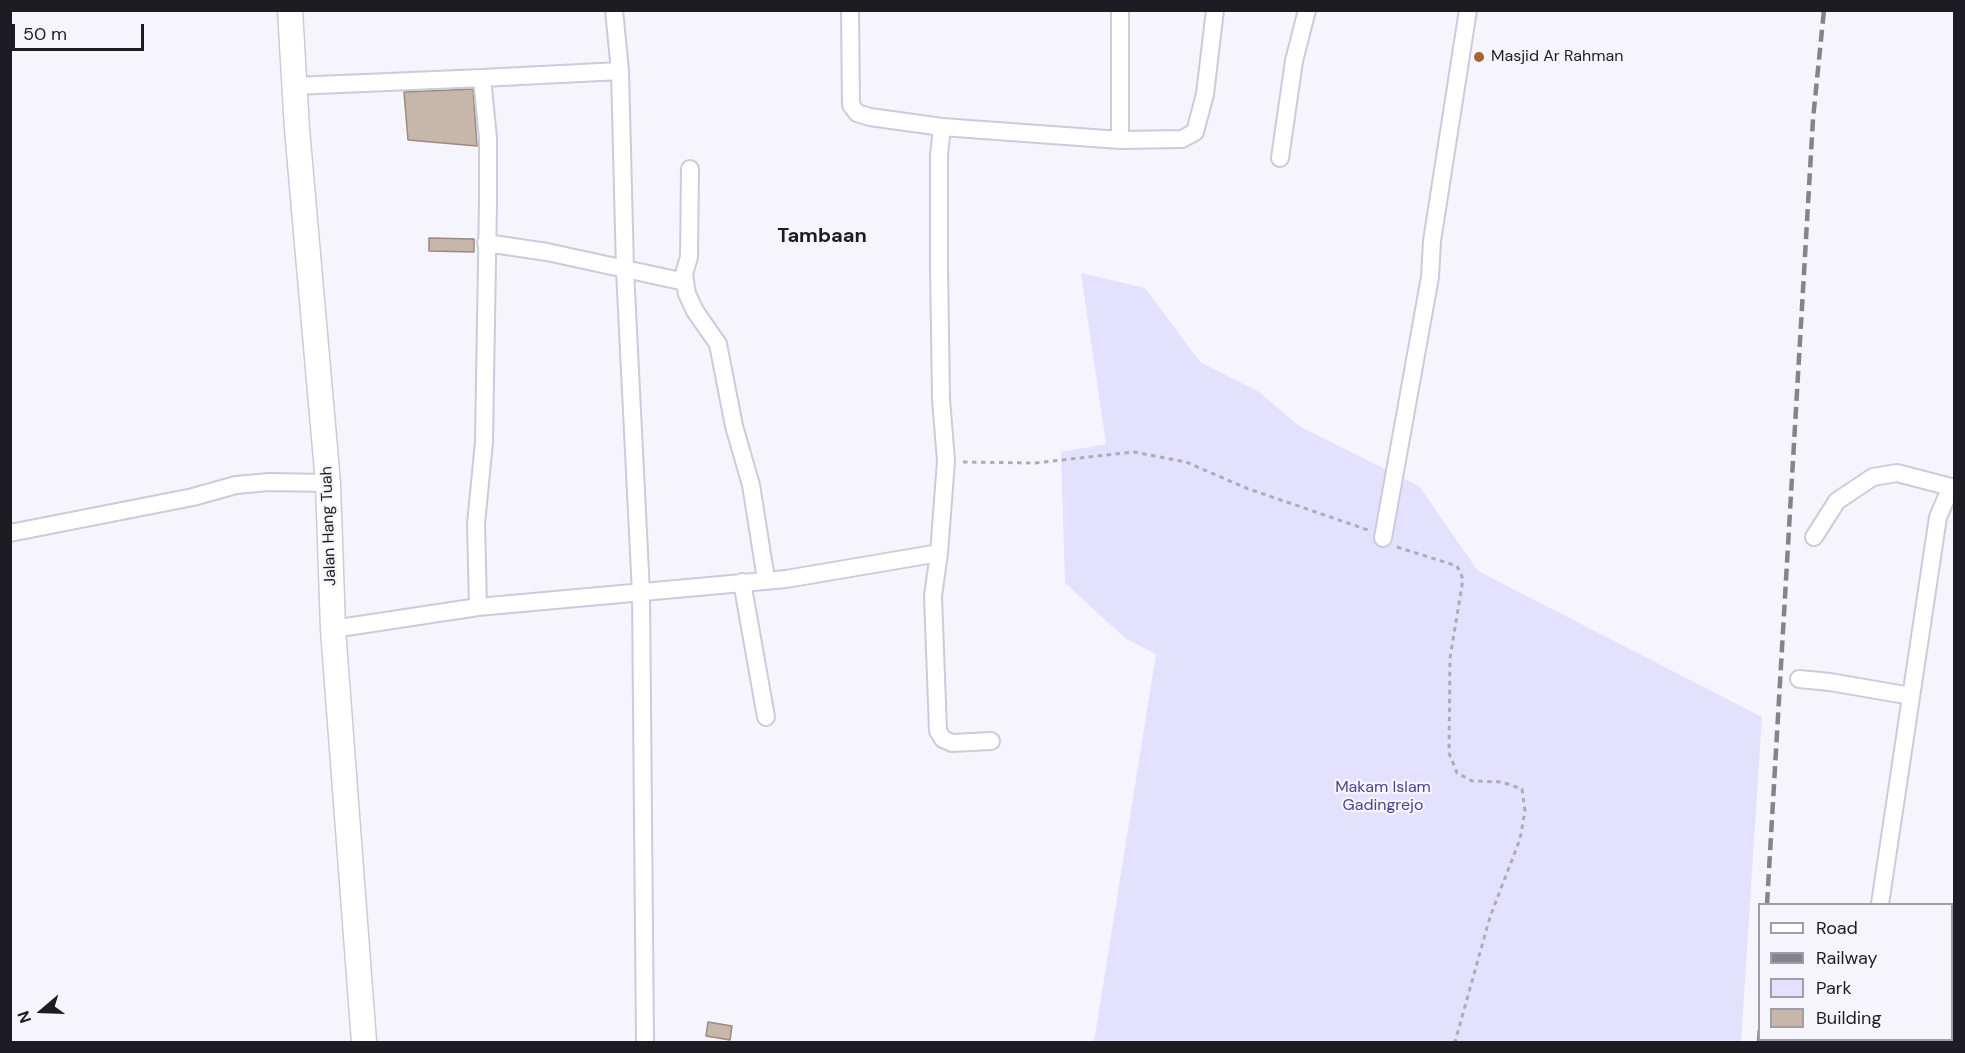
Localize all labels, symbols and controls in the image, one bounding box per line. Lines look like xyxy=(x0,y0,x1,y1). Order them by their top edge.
scale bar xyxy=(15,12,147,50)
text: 50 m xyxy=(23,22,67,46)
place label: Masjid Ar Rahman xyxy=(1491,47,1623,67)
marker: Masjid Ar Rahman xyxy=(1472,50,1486,64)
district label: Tambaan xyxy=(777,225,867,249)
street label: Jalan Hang Tuah xyxy=(317,466,341,586)
park label: Makam Islam Gadingrejo xyxy=(1335,778,1431,816)
legend xyxy=(1758,903,1953,1041)
text: Road xyxy=(1816,916,1858,940)
text: Railway xyxy=(1816,946,1878,970)
text: Park xyxy=(1816,976,1852,1000)
north arrow xyxy=(12,981,72,1041)
text: Building xyxy=(1816,1006,1881,1030)
text: N xyxy=(13,1008,36,1026)

